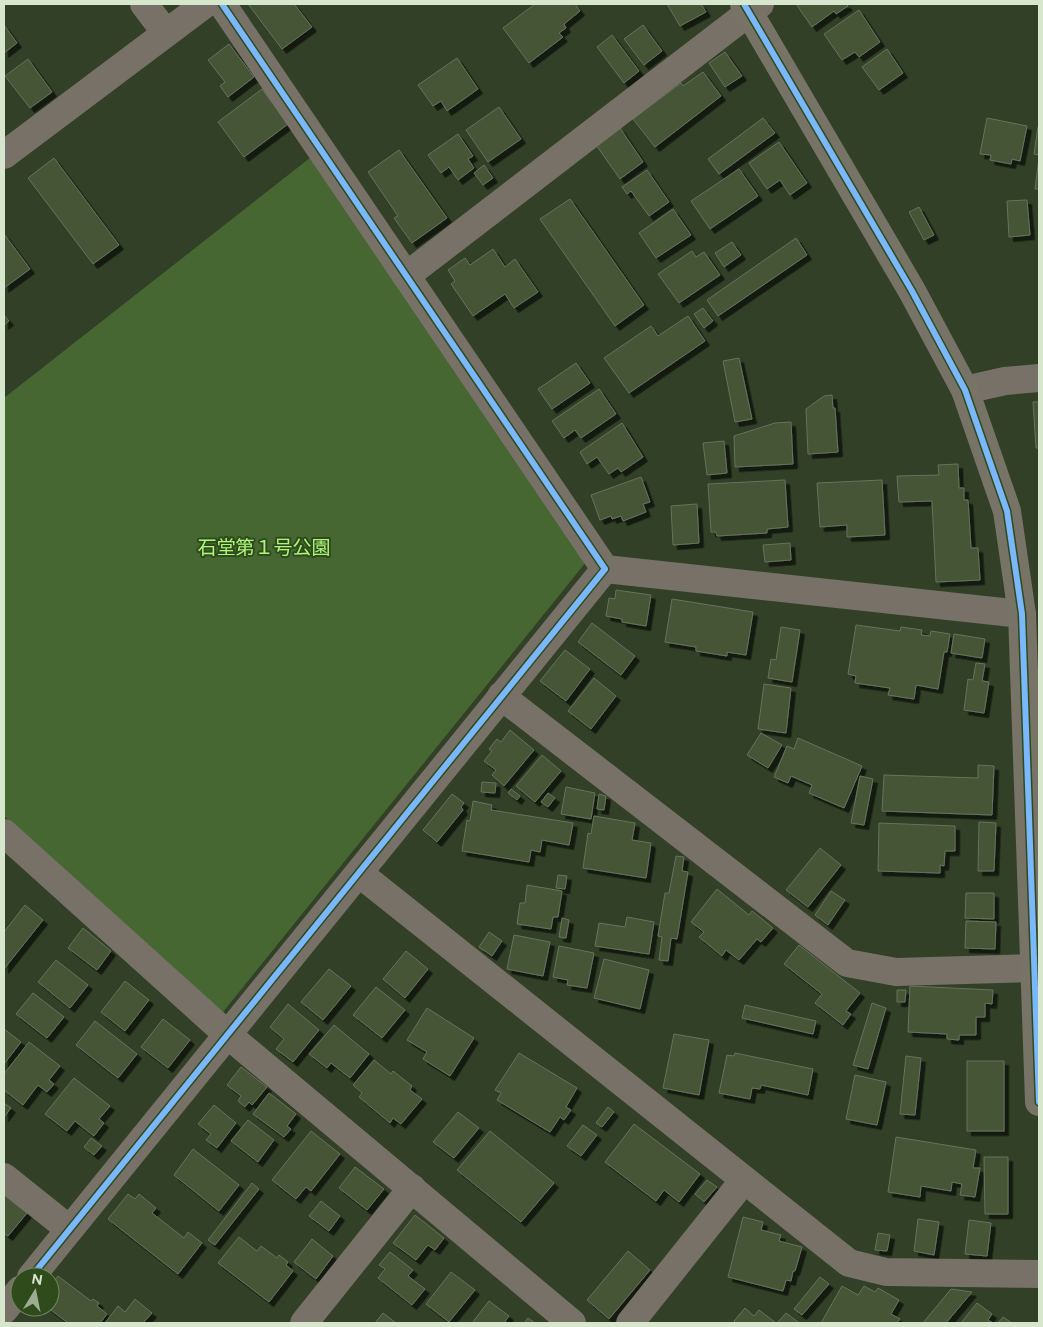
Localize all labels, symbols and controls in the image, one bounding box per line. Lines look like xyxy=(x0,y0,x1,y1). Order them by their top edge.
park label: 石堂第１号公園 xyxy=(197,536,331,559)
north arrow xyxy=(10,1267,60,1317)
text: N xyxy=(30,1270,44,1289)

